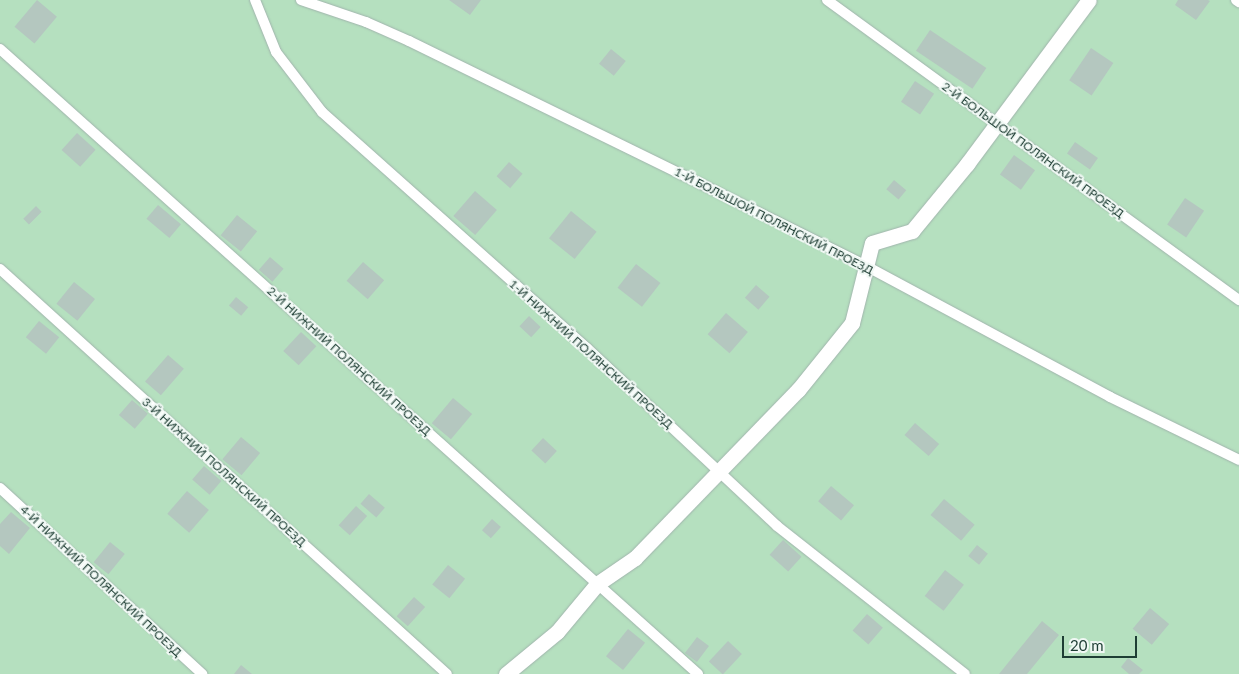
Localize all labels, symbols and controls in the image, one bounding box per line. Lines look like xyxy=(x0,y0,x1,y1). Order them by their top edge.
street label: 2-Й БОЛЬШОЙ ПОЛЯНСКИЙ ПРОЕЗД xyxy=(939,79,1127,221)
street label: 1-Й БОЛЬШОЙ ПОЛЯНСКИЙ ПРОЕЗД xyxy=(672,164,876,278)
street label: 1-Й НИЖНИЙ ПОЛЯНСКИЙ ПРОЕЗД xyxy=(506,277,676,431)
street label: 2-Й НИЖНИЙ ПОЛЯНСКИЙ ПРОЕЗД xyxy=(264,284,434,438)
street label: 3-Й НИЖНИЙ ПОЛЯНСКИЙ ПРОЕЗД xyxy=(139,395,309,549)
street label: 4-Й НИЖНИЙ ПОЛЯНСКИЙ ПРОЕЗД xyxy=(17,502,185,660)
scale bar xyxy=(1064,626,1139,658)
text: 20 m xyxy=(1070,636,1104,654)

